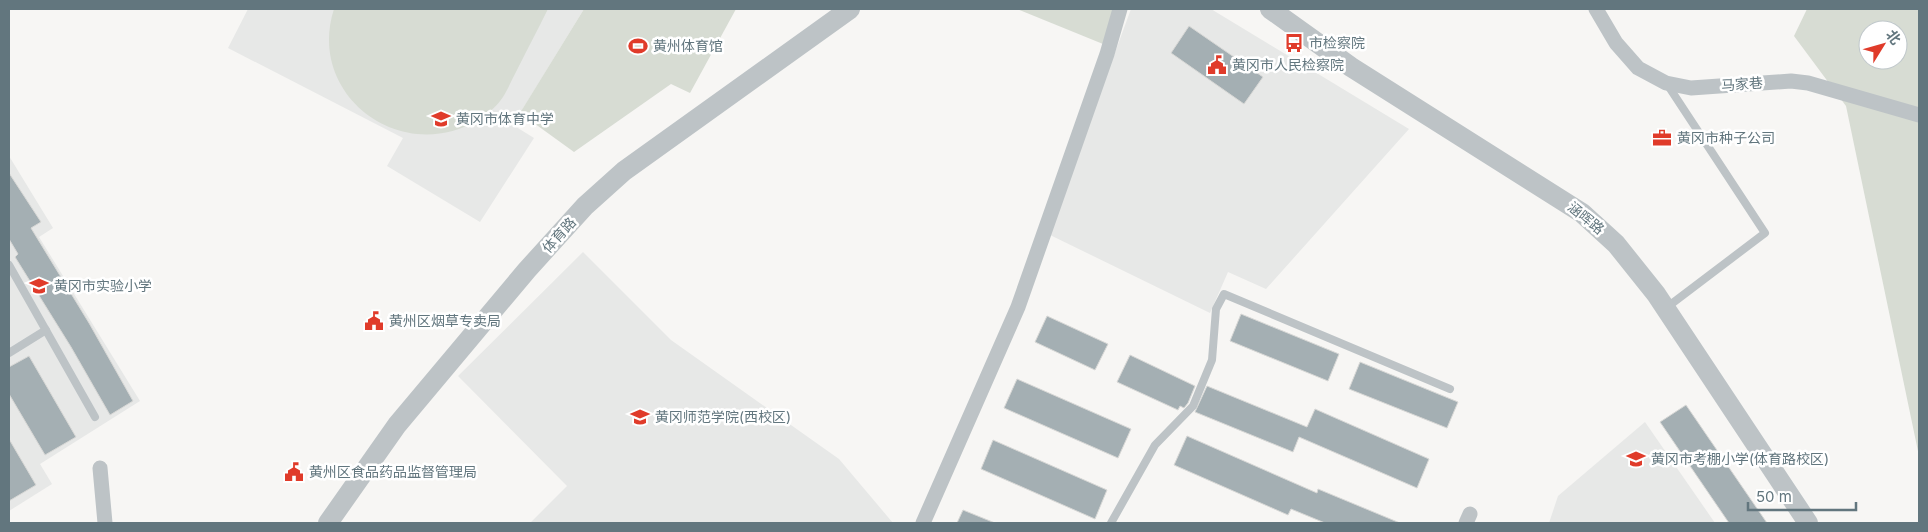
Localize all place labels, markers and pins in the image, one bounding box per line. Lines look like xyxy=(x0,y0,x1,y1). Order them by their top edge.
bus stop icon: 市检察院 xyxy=(1283,32,1305,54)
place label: 市检察院 xyxy=(1309,34,1365,51)
sports icon: 黄州体育馆 xyxy=(627,35,649,57)
place label: 黄州体育馆 xyxy=(653,37,723,54)
public building icon: 黄冈市人民检察院 xyxy=(1206,54,1228,76)
place label: 黄冈市人民检察院 xyxy=(1232,56,1344,73)
school or university icon: 黄冈市体育中学 xyxy=(430,108,452,130)
place label: 黄冈市体育中学 xyxy=(456,110,554,127)
office icon: 黄冈市种子公司 xyxy=(1651,127,1673,149)
place label: 黄冈市种子公司 xyxy=(1677,129,1775,146)
school or university icon: 黄冈市实验小学 xyxy=(28,275,50,297)
place label: 黄冈市实验小学 xyxy=(54,277,152,294)
public building icon: 黄州区烟草专卖局 xyxy=(363,310,385,332)
place label: 黄州区烟草专卖局 xyxy=(389,312,501,329)
school or university icon: 黄冈师范学院(西校区) xyxy=(629,406,651,428)
place label: 黄冈师范学院(西校区) xyxy=(655,408,791,425)
school or university icon: 黄冈市考棚小学(体育路校区) xyxy=(1625,448,1647,470)
place label: 黄冈市考棚小学(体育路校区) xyxy=(1651,450,1829,467)
public building icon: 黄州区食品药品监督管理局 xyxy=(283,461,305,483)
place label: 黄州区食品药品监督管理局 xyxy=(309,463,477,480)

